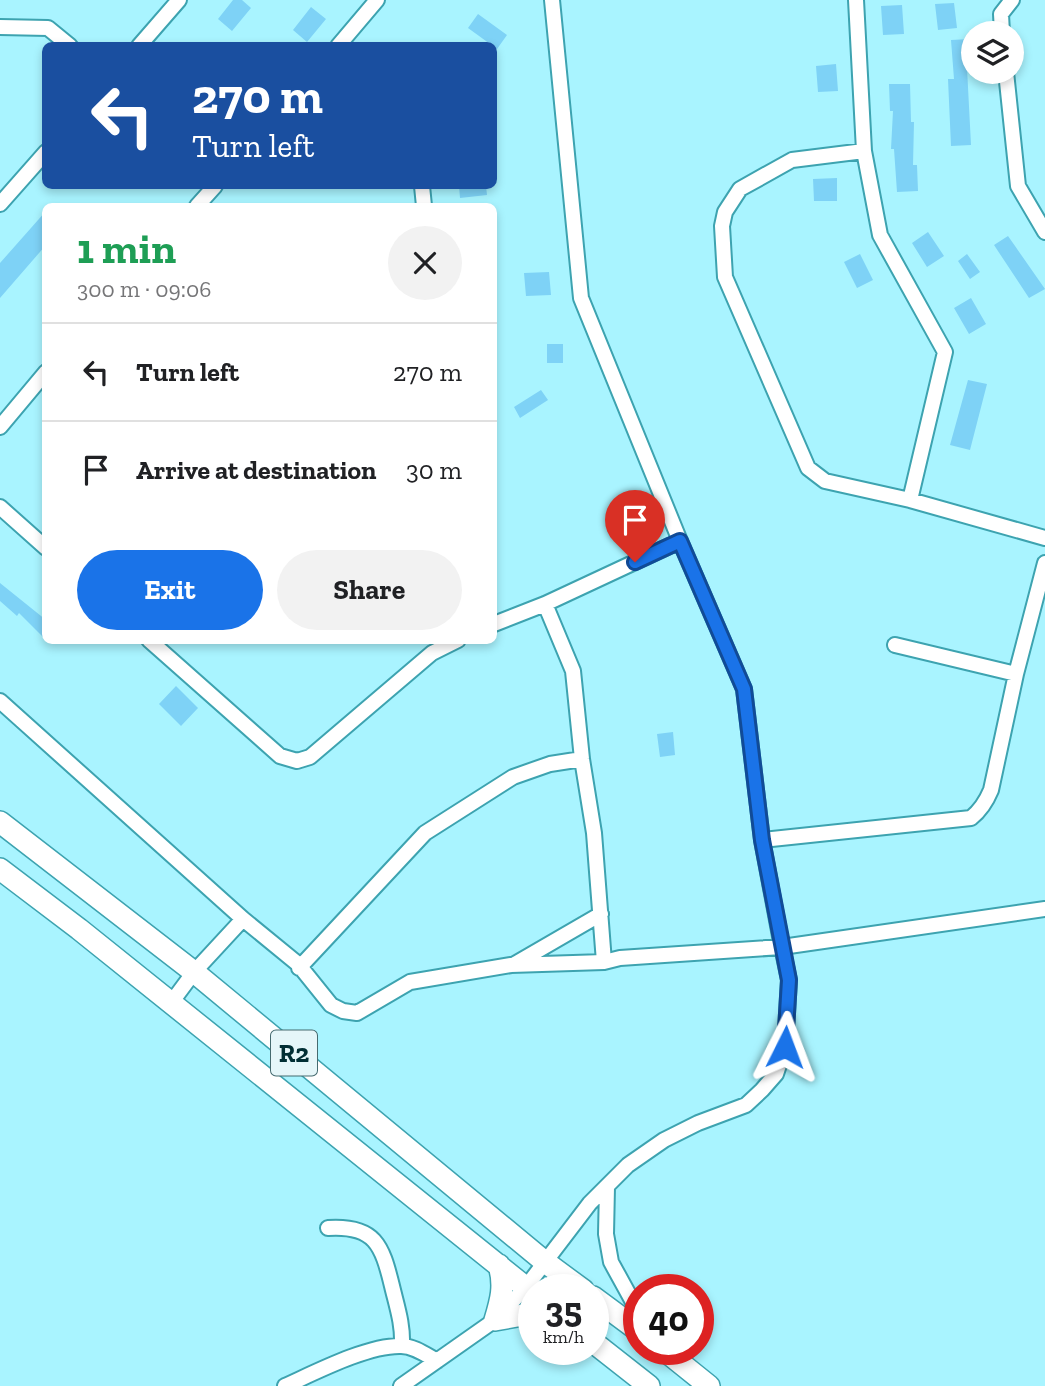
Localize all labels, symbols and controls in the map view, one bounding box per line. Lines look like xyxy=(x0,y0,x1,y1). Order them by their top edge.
map controls xyxy=(961,21,1024,84)
button: layers xyxy=(961,21,1024,84)
text: 270 m xyxy=(192,67,323,126)
icon: left xyxy=(77,70,168,161)
text: Turn left xyxy=(192,127,314,165)
text: 1 min xyxy=(77,223,176,274)
button: close xyxy=(388,226,462,300)
text: 300 m · 09:06 xyxy=(77,275,211,303)
icon: left xyxy=(77,353,115,391)
text: Turn left xyxy=(136,356,239,388)
text: 270 m xyxy=(393,356,462,388)
icon: arrive xyxy=(77,451,115,489)
text: Arrive at destination xyxy=(136,454,376,486)
text: 30 m xyxy=(406,454,462,486)
pin xyxy=(605,490,665,562)
icon: arrive xyxy=(616,501,654,539)
button: Exit xyxy=(77,550,263,630)
button: Share xyxy=(277,550,462,630)
position arrow xyxy=(748,1010,822,1084)
road number: R2 xyxy=(271,1030,317,1076)
speed limit sign: 40 xyxy=(623,1274,714,1365)
text: 35 xyxy=(545,1289,582,1331)
text: km/h xyxy=(543,1326,584,1348)

